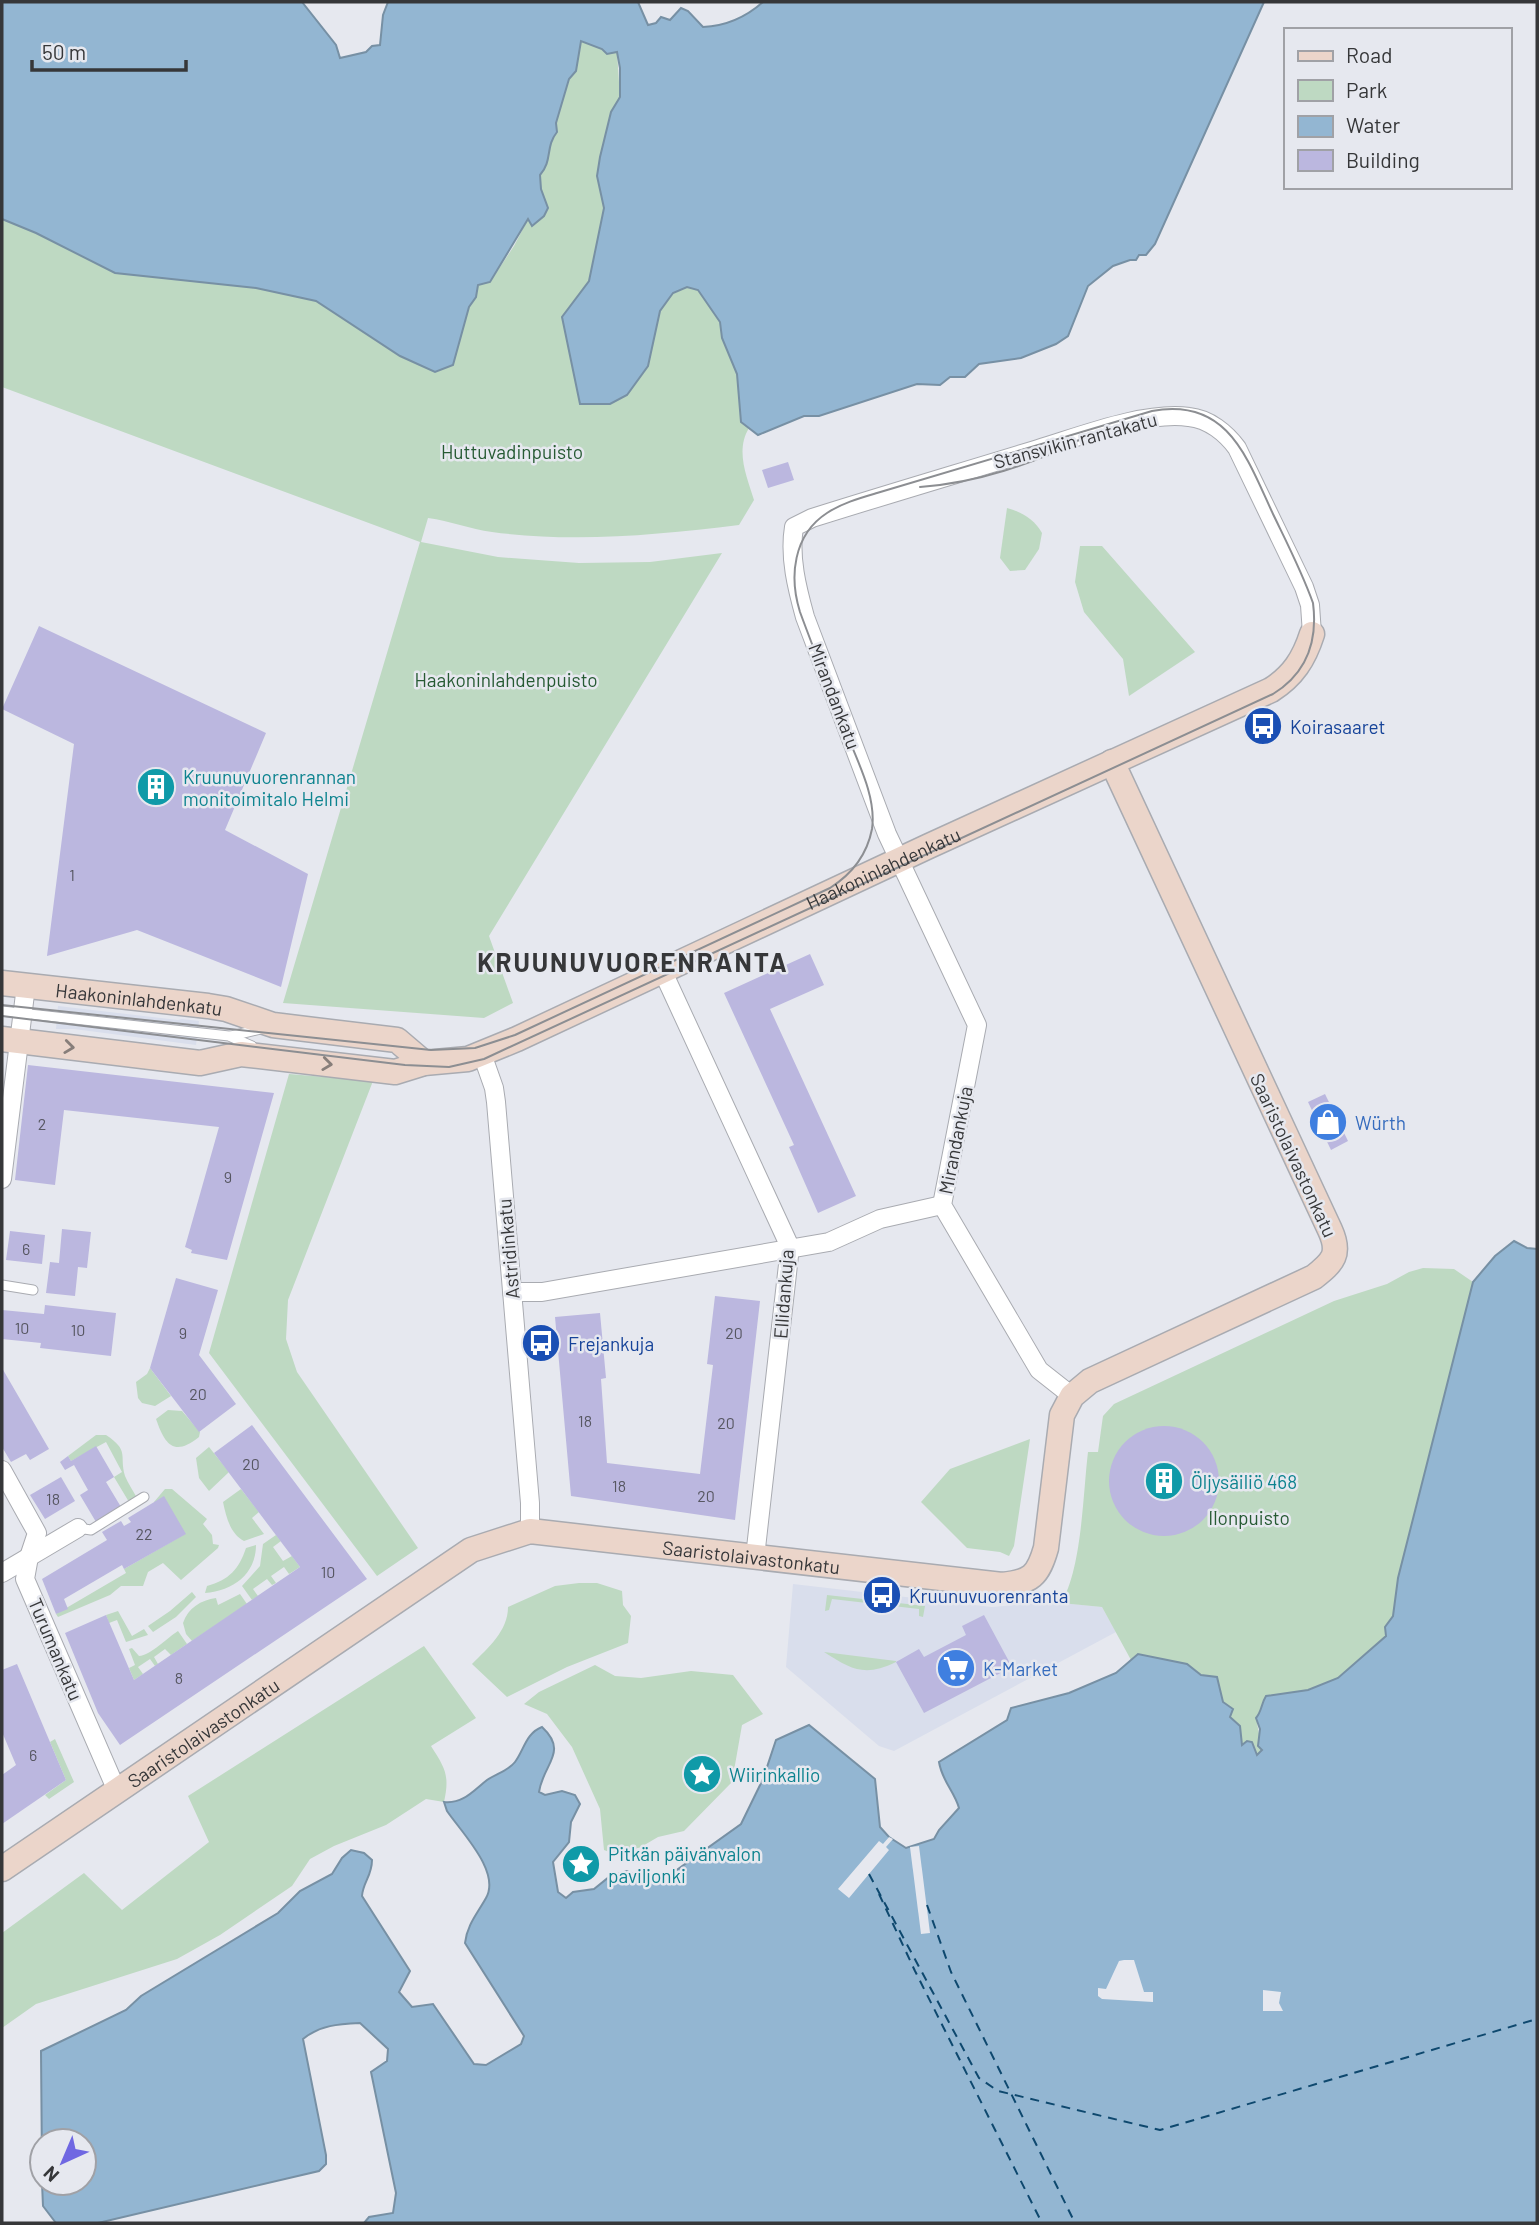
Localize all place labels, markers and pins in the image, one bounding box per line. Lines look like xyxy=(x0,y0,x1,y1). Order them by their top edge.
bus stop icon: Koirasaaret xyxy=(1242,705,1284,747)
place label: Koirasaaret xyxy=(1290,715,1385,738)
place label: Kruunuvuorenrannan monitoimitalo Helmi xyxy=(183,765,356,810)
building icon: Kruunuvuorenrannan monitoimitalo Helmi xyxy=(135,766,177,808)
shop icon: Würth xyxy=(1307,1101,1349,1143)
place label: Würth xyxy=(1355,1111,1406,1134)
bus stop icon: Frejankuja xyxy=(520,1322,562,1364)
place label: Frejankuja xyxy=(568,1332,654,1355)
building icon: Öljysäiliö 468 xyxy=(1143,1460,1185,1502)
place label: Öljysäiliö 468 xyxy=(1191,1470,1297,1493)
bus stop icon: Kruunuvuorenranta xyxy=(861,1574,903,1616)
place label: Kruunuvuorenranta xyxy=(909,1584,1069,1607)
supermarket icon: K-Market xyxy=(935,1647,977,1689)
place label: K-Market xyxy=(983,1657,1058,1680)
place icon: Wiirinkallio xyxy=(681,1753,723,1795)
place label: Wiirinkallio xyxy=(729,1763,820,1786)
place label: Pitkän päivänvalon paviljonki xyxy=(608,1842,761,1887)
place icon: Pitkän päivänvalon paviljonki xyxy=(560,1843,602,1885)

